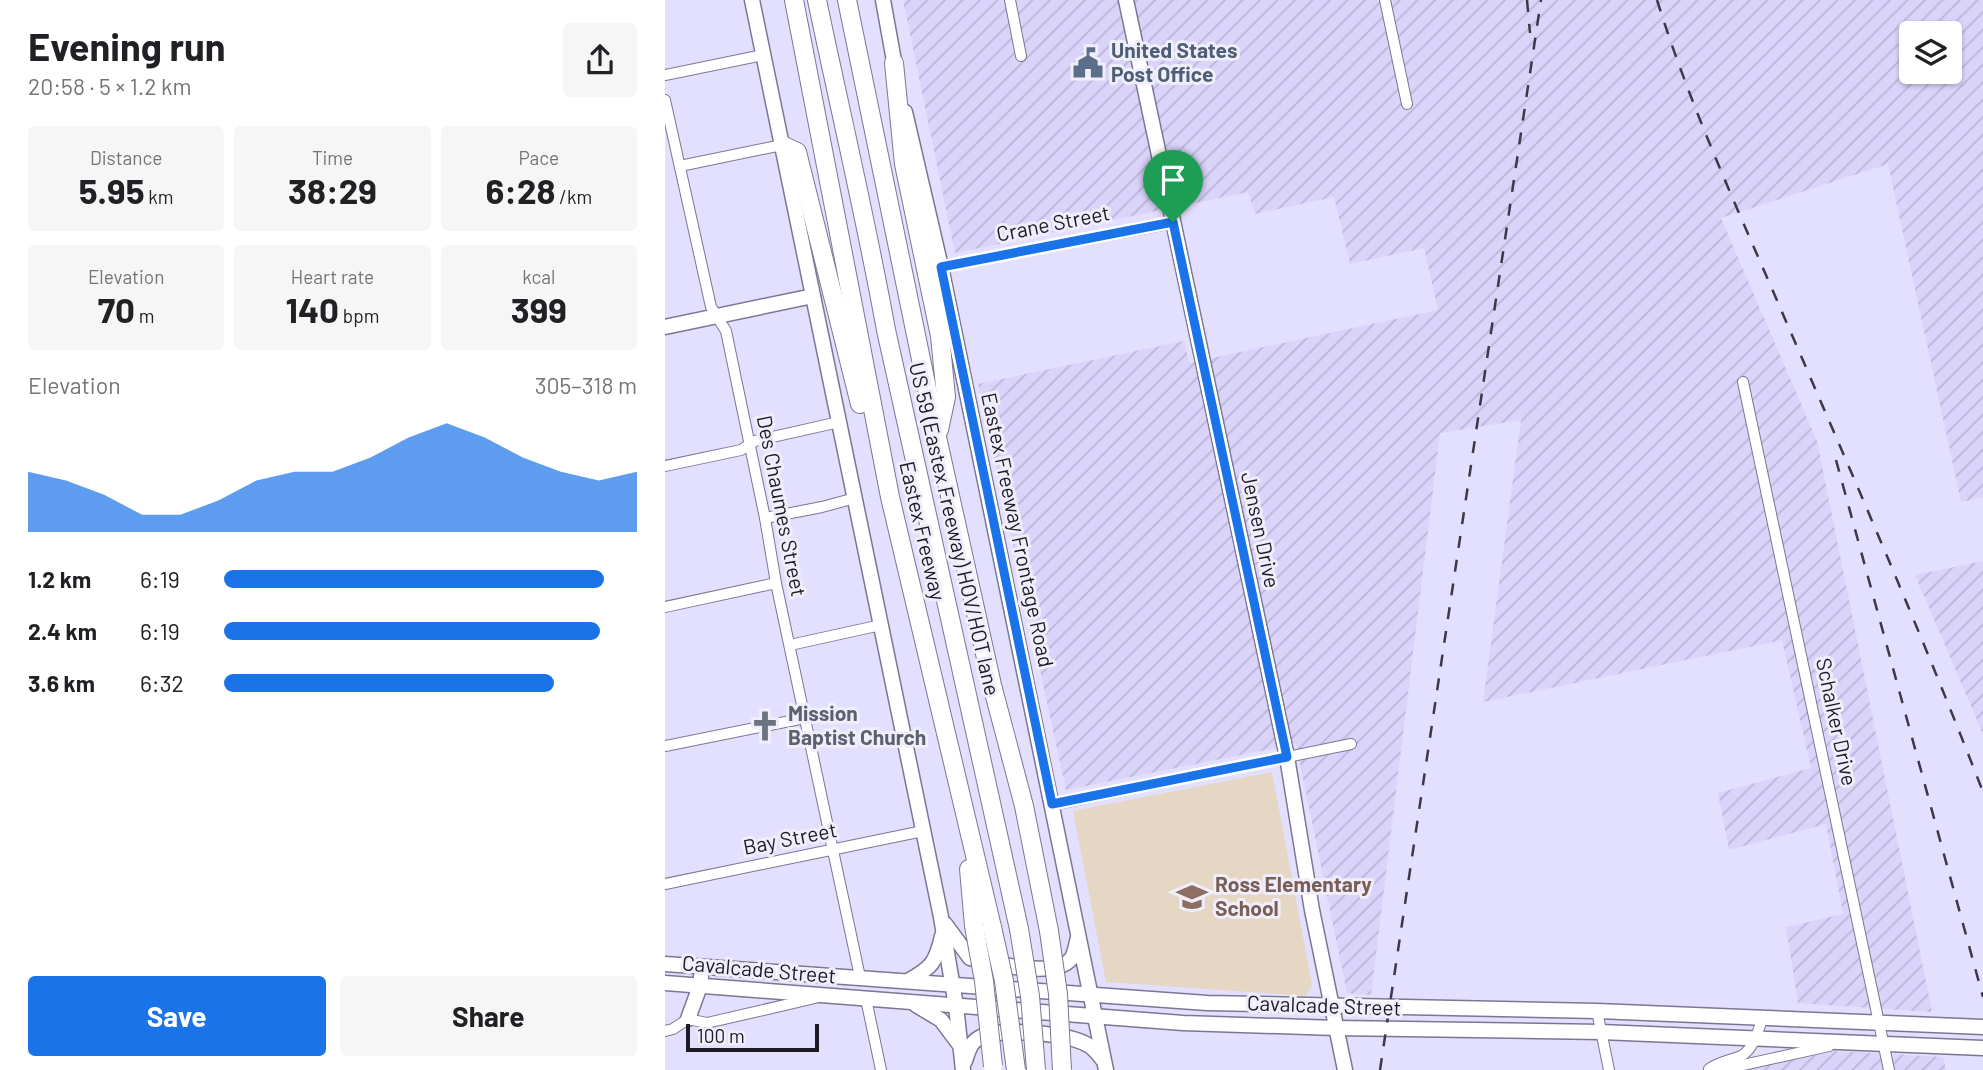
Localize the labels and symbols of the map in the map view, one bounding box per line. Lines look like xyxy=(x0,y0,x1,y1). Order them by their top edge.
place label: United States Post Office xyxy=(1111,37,1237,86)
public building icon: United States Post Office xyxy=(1071,46,1105,80)
pin xyxy=(1143,150,1203,222)
street label: Crane Street xyxy=(994,199,1112,246)
street label: US 59 (Eastex Freeway) HOV/HOT lane xyxy=(903,360,1005,698)
street label: Eastex Freeway Frontage Road xyxy=(977,390,1060,669)
street label: Des Chaumes Street xyxy=(753,413,812,599)
street label: Eastex Freeway xyxy=(894,459,950,603)
street label: Jensen Drive xyxy=(1237,469,1286,590)
street label: Schalker Drive xyxy=(1812,655,1863,788)
place label: Mission Baptist Church xyxy=(788,700,926,749)
church icon: Mission Baptist Church xyxy=(748,709,782,743)
street label: Bay Street xyxy=(741,816,839,859)
place label: Ross Elementary School xyxy=(1215,871,1372,920)
school or university icon: Ross Elementary School xyxy=(1175,880,1209,914)
street label: Cavalcade Street xyxy=(681,949,837,988)
street label: Cavalcade Street xyxy=(1246,989,1402,1020)
scale bar xyxy=(686,1021,819,1053)

